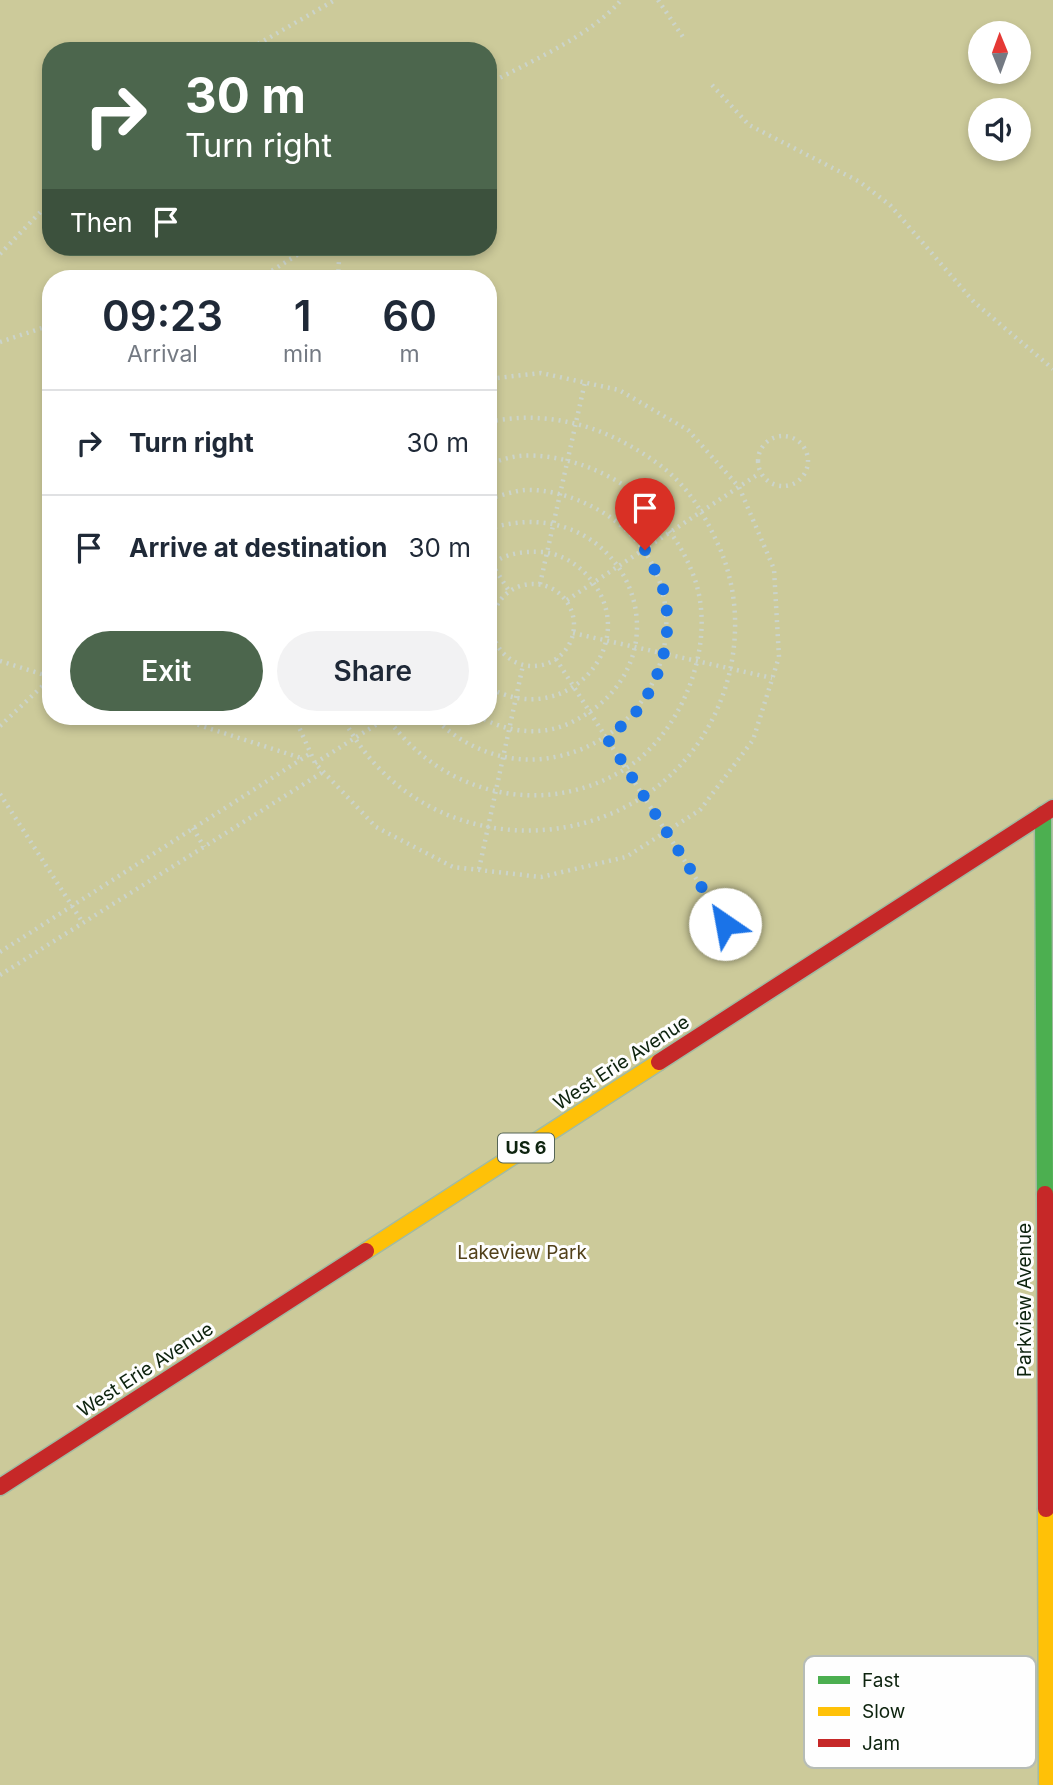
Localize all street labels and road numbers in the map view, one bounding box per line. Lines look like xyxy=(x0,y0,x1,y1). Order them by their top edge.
street label: West Erie Avenue xyxy=(549,1010,693,1115)
road number: US 6 xyxy=(498,1134,554,1162)
street label: Parkview Avenue xyxy=(1013,1223,1036,1377)
street label: West Erie Avenue xyxy=(73,1317,217,1422)

